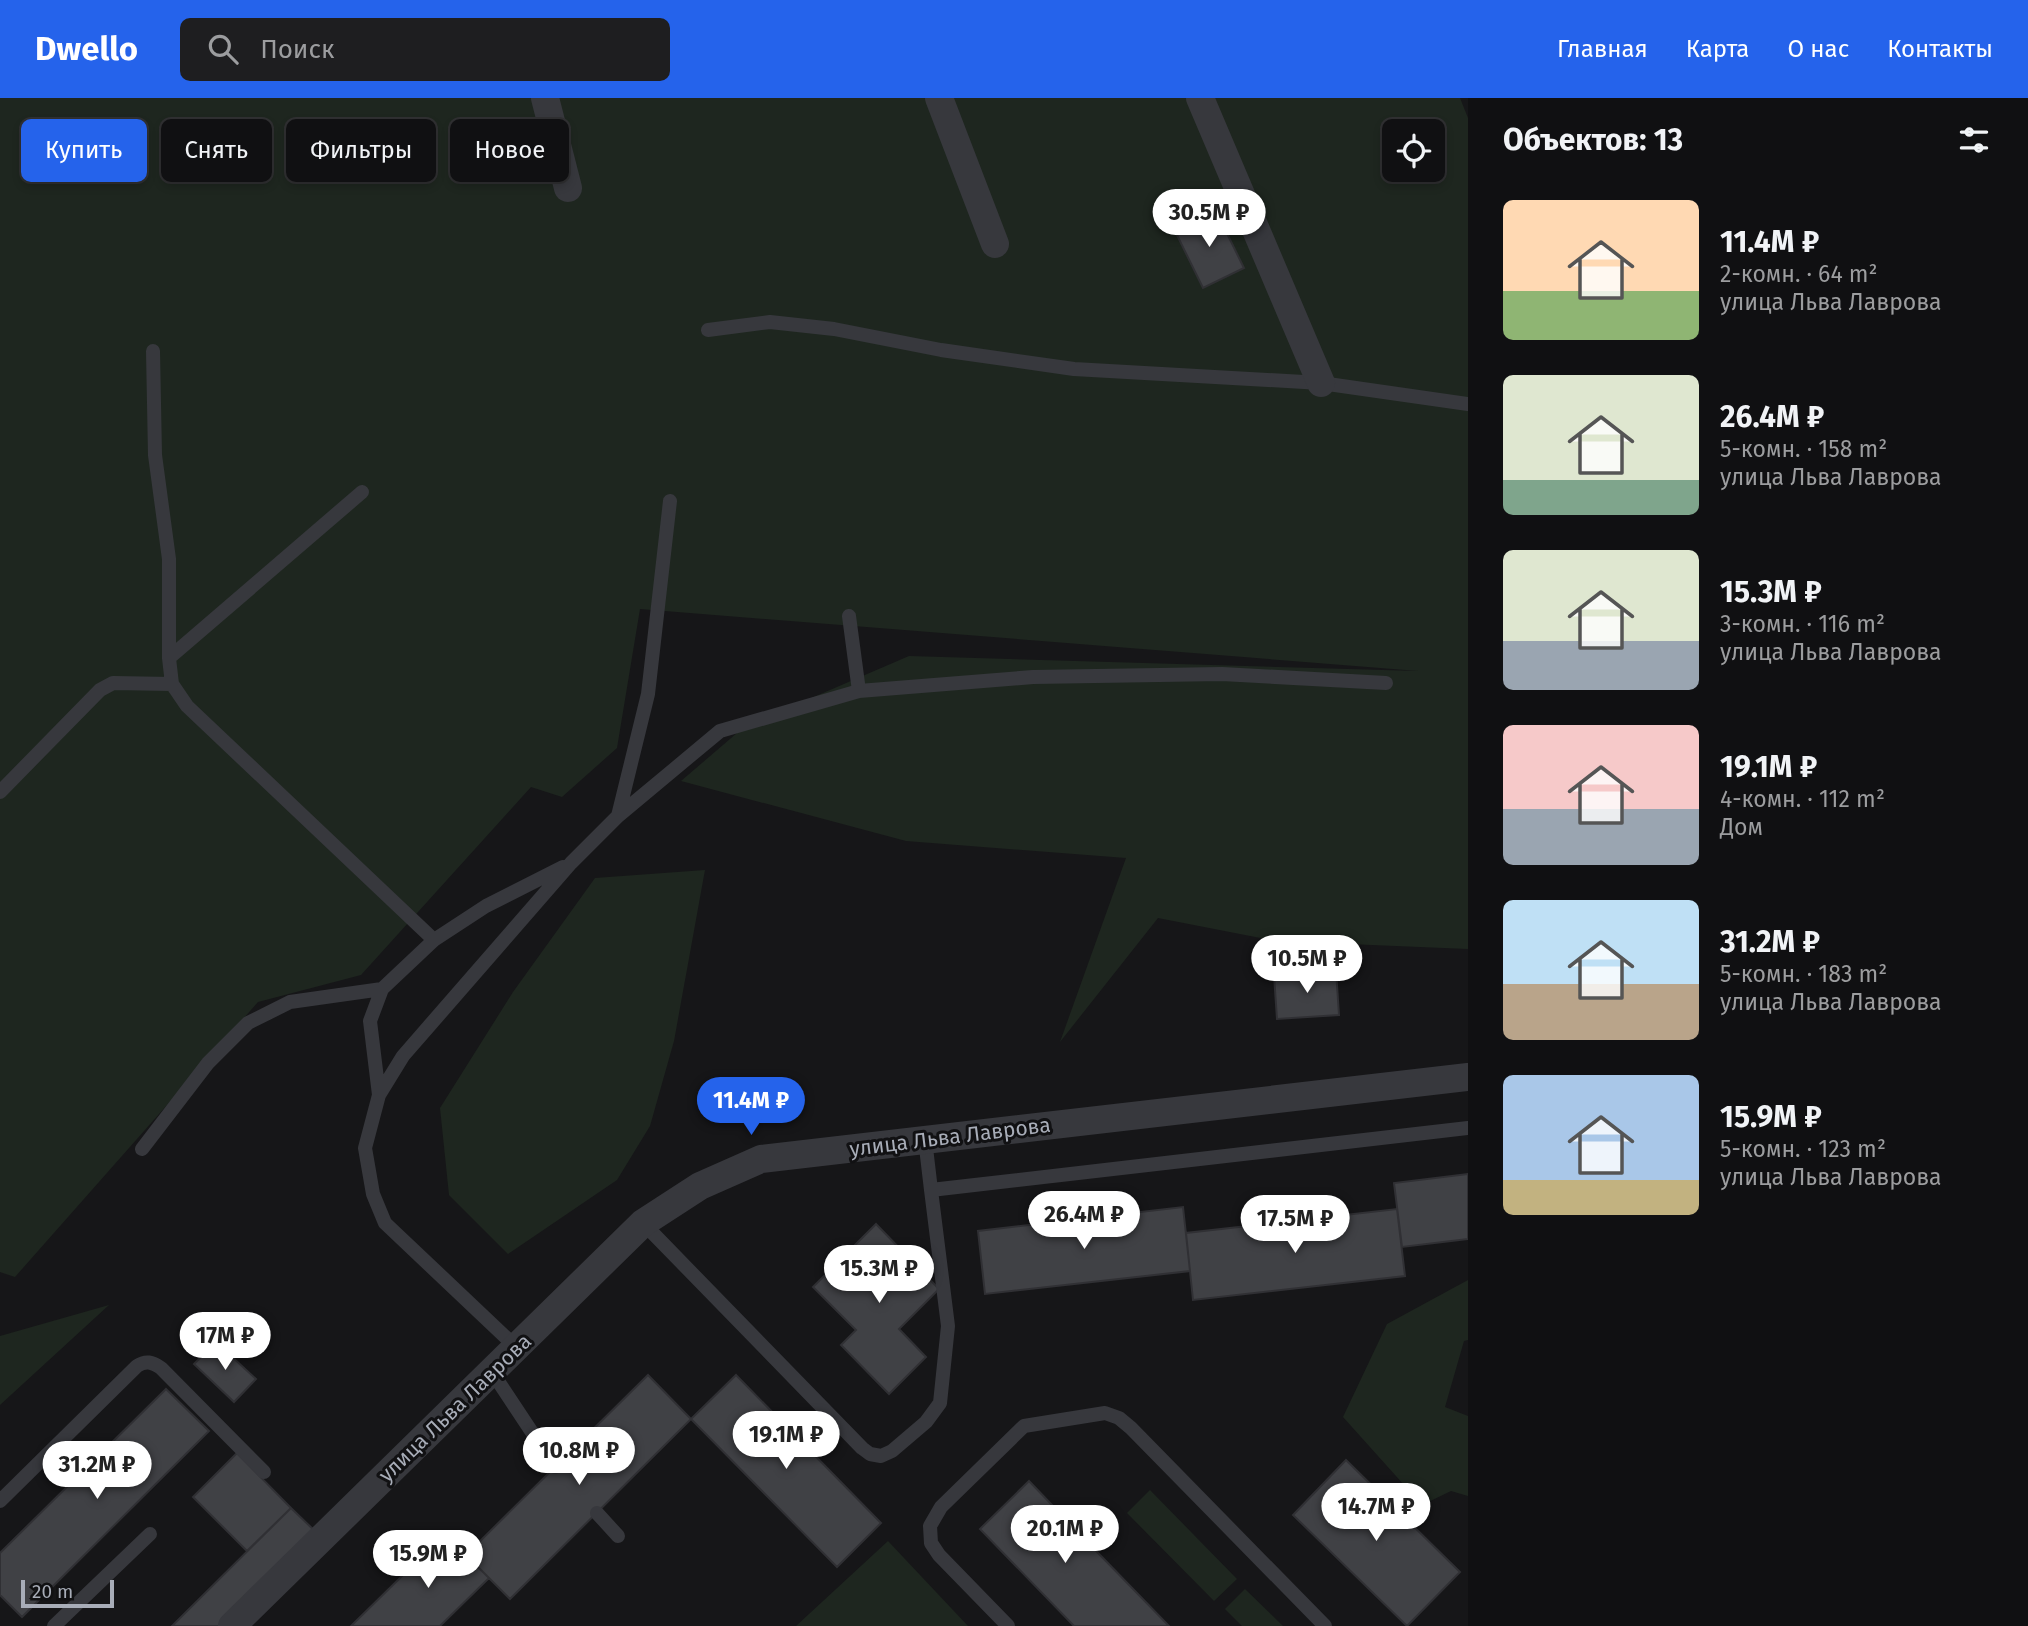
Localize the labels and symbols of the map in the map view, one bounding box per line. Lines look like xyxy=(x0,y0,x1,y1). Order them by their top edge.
pin: 30.5M ₽ xyxy=(1144,190,1274,249)
pin: 10.5M ₽ xyxy=(1242,936,1372,995)
pin: 11.4M ₽ xyxy=(686,1077,816,1137)
street label: улица Льва Лаврова xyxy=(848,1112,1052,1162)
pin: 26.4M ₽ xyxy=(1019,1192,1149,1251)
pin: 17.5M ₽ xyxy=(1230,1196,1360,1255)
pin: 15.3M ₽ xyxy=(814,1246,944,1305)
pin: 17M ₽ xyxy=(176,1312,274,1372)
street label: улица Льва Лаврова xyxy=(373,1328,537,1488)
pin: 19.1M ₽ xyxy=(721,1412,851,1471)
pin: 10.8M ₽ xyxy=(514,1428,644,1487)
pin: 31.2M ₽ xyxy=(32,1442,162,1501)
pin: 14.7M ₽ xyxy=(1311,1484,1441,1543)
pin: 20.1M ₽ xyxy=(1000,1506,1130,1565)
pin: 15.9M ₽ xyxy=(363,1530,493,1590)
scale bar xyxy=(21,1577,114,1609)

